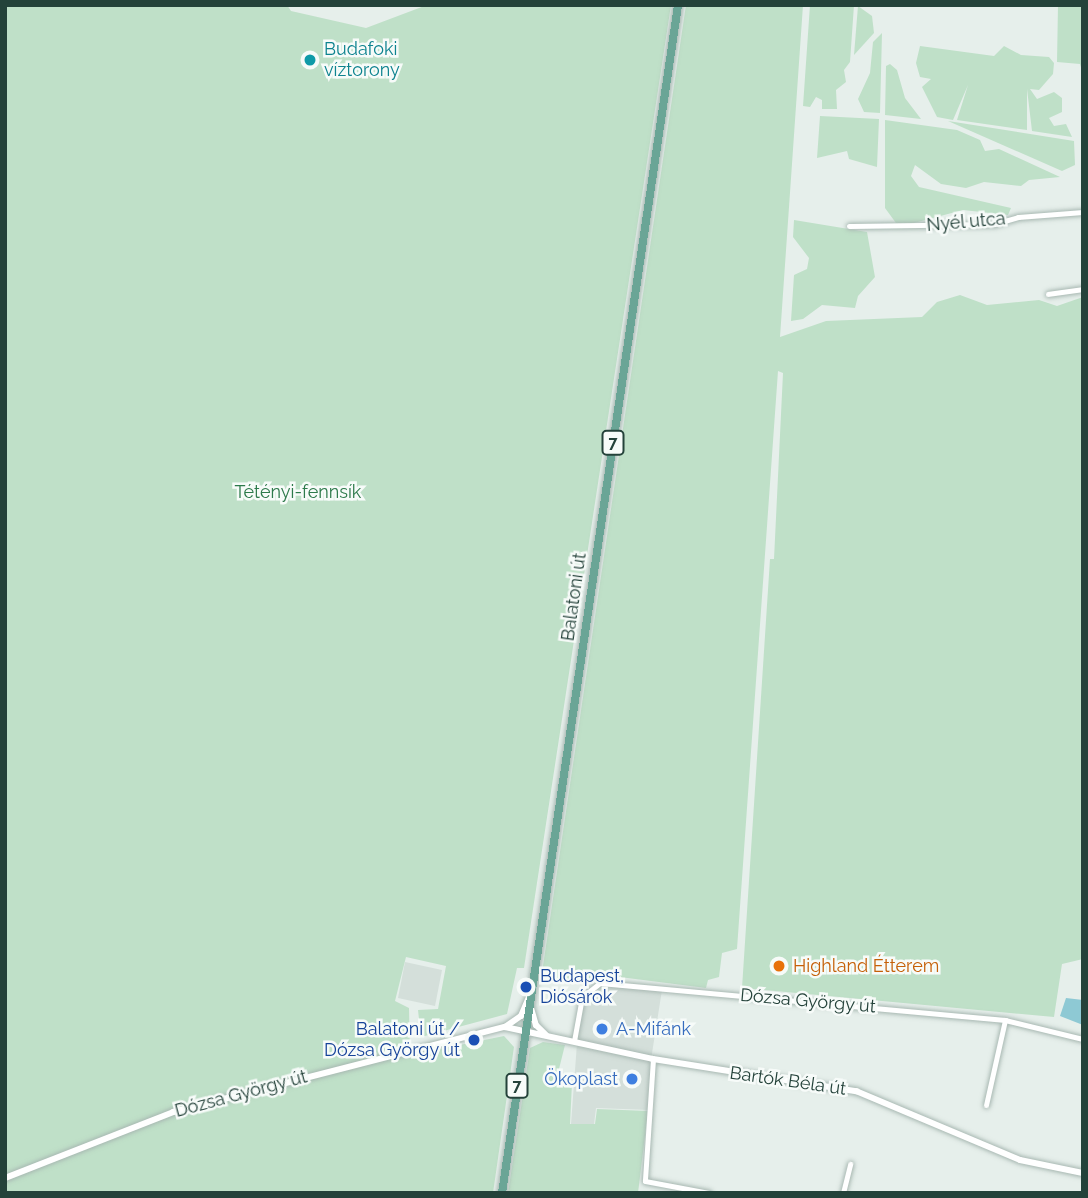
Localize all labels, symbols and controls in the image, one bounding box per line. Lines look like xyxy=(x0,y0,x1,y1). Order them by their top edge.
place label: Budafoki víztorony xyxy=(324,39,400,82)
marker: Budafoki víztorony xyxy=(302,52,318,68)
street label: Nyél utca xyxy=(925,208,1007,236)
road number: 7 xyxy=(601,430,625,456)
park label: Tétényi-fennsík xyxy=(235,481,361,503)
street label: Balatoni út xyxy=(557,552,591,642)
place label: Highland Étterem xyxy=(793,955,939,977)
marker: Highland Étterem xyxy=(771,958,787,974)
place label: Budapest, Diósárok xyxy=(540,966,624,1009)
marker: Budapest, Diósárok xyxy=(518,979,534,995)
street label: Dózsa György út xyxy=(739,984,877,1018)
place label: A-Mifánk xyxy=(616,1018,691,1040)
place label: Balatoni út / Dózsa György út xyxy=(324,1019,460,1062)
marker: A-Mifánk xyxy=(594,1021,610,1037)
marker: Balatoni út / Dózsa György út xyxy=(466,1032,482,1048)
street label: Bartók Béla út xyxy=(728,1062,848,1100)
street label: Dózsa György út xyxy=(172,1066,310,1122)
place label: Ökoplast xyxy=(544,1068,618,1090)
marker: Ökoplast xyxy=(624,1071,640,1087)
road number: 7 xyxy=(505,1074,529,1098)

